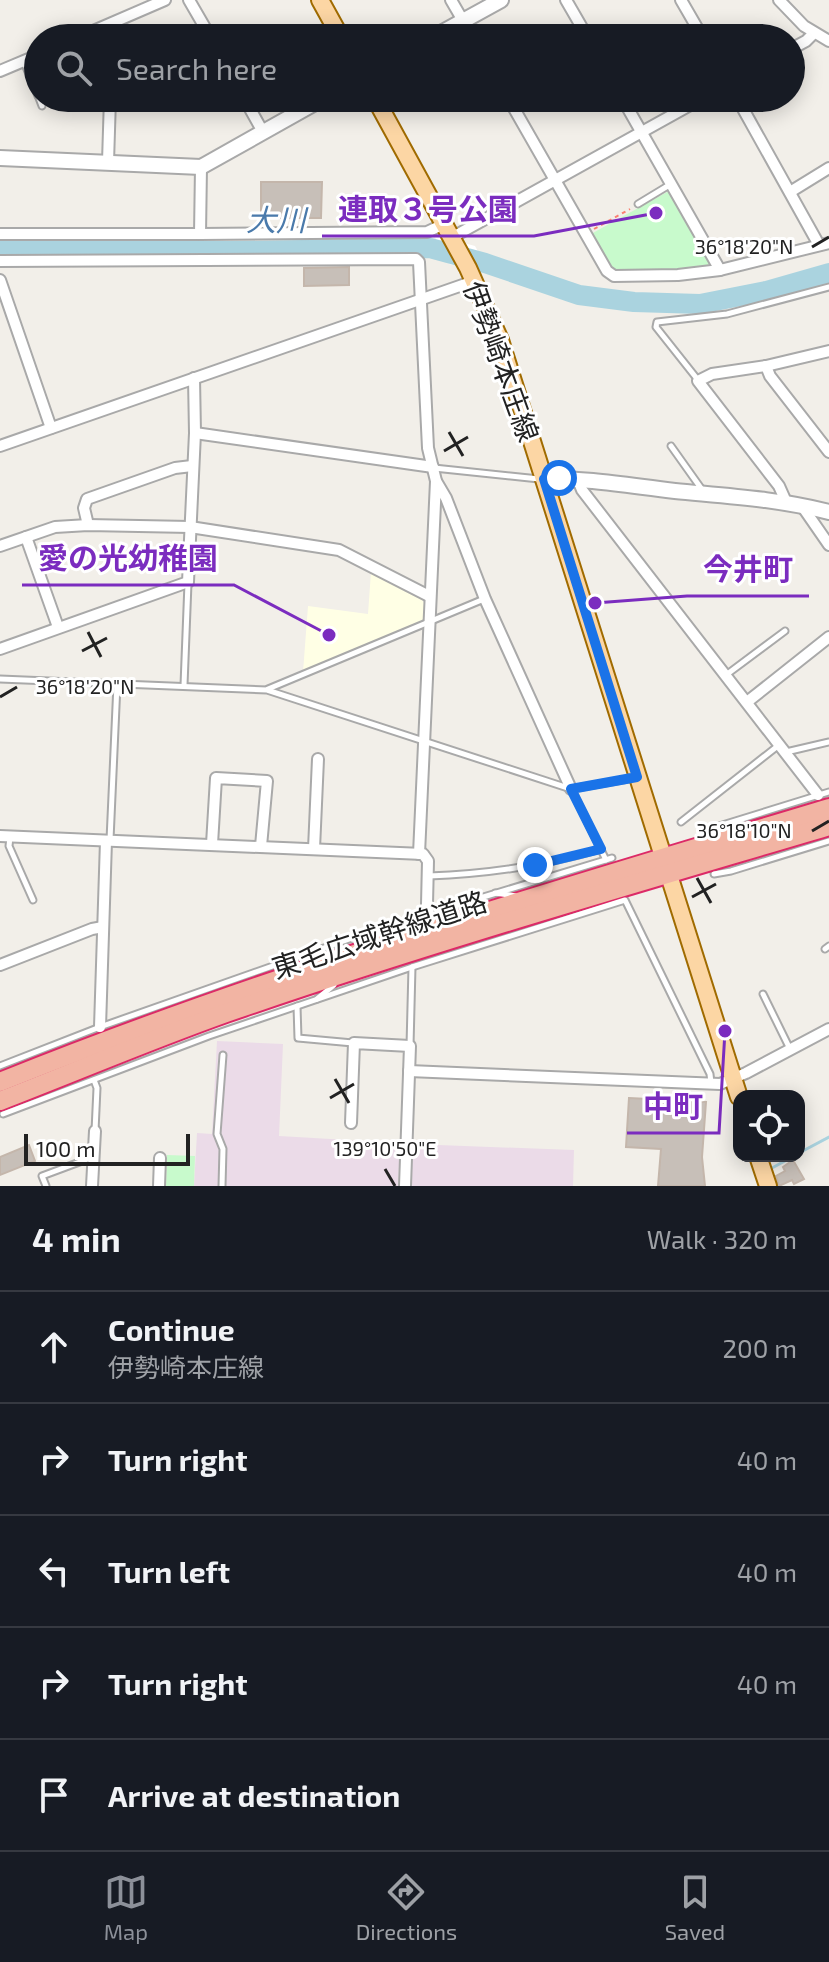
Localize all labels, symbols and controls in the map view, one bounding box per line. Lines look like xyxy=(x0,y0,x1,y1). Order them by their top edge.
search box xyxy=(24,24,805,112)
icon: search xyxy=(52,46,96,90)
text: Search here xyxy=(116,50,277,86)
callout: 連取３号公園 xyxy=(322,182,534,236)
text: 連取３号公園 xyxy=(338,190,518,226)
water label: 大川 xyxy=(246,201,309,237)
text: 36°18'20"N xyxy=(695,234,793,258)
street label: 伊勢崎本庄線 xyxy=(457,276,547,446)
route start xyxy=(541,460,577,496)
callout: 愛の光幼稚園 xyxy=(22,531,234,585)
text: 愛の光幼稚園 xyxy=(38,539,218,575)
callout: 今井町 xyxy=(687,542,809,596)
text: 今井町 xyxy=(703,550,793,586)
text: 36°18'20"N xyxy=(36,674,134,698)
text: 36°18'10"N xyxy=(696,818,792,842)
route end xyxy=(517,847,553,883)
street label: 東毛広域幹線道路 xyxy=(267,883,491,985)
callout: 中町 xyxy=(627,1079,719,1133)
text: 中町 xyxy=(643,1087,703,1123)
map controls xyxy=(733,1090,805,1162)
button: locate xyxy=(733,1090,805,1162)
scale bar xyxy=(24,1130,190,1166)
text: 100 m xyxy=(36,1135,95,1161)
text: 139°10'50"E xyxy=(333,1136,437,1160)
text: 4 min xyxy=(32,1218,121,1259)
text: Walk · 320 m xyxy=(647,1223,797,1254)
text: Continue xyxy=(108,1311,235,1347)
icon: ahead xyxy=(32,1325,76,1369)
text: 200 m xyxy=(722,1332,797,1363)
text: 伊勢崎本庄線 xyxy=(108,1351,264,1382)
icon: right xyxy=(32,1437,76,1481)
text: Turn right xyxy=(108,1441,248,1477)
text: 40 m xyxy=(737,1444,797,1475)
icon: left xyxy=(32,1549,76,1593)
text: Turn left xyxy=(108,1553,230,1589)
text: 40 m xyxy=(737,1556,797,1587)
icon: right xyxy=(32,1661,76,1705)
text: Turn right xyxy=(108,1665,248,1701)
text: 40 m xyxy=(737,1668,797,1699)
icon: arrive xyxy=(32,1773,76,1817)
text: Arrive at destination xyxy=(108,1777,400,1813)
tab: Map xyxy=(104,1870,148,1944)
tab: Directions xyxy=(356,1870,457,1944)
tab: Saved xyxy=(665,1870,725,1944)

